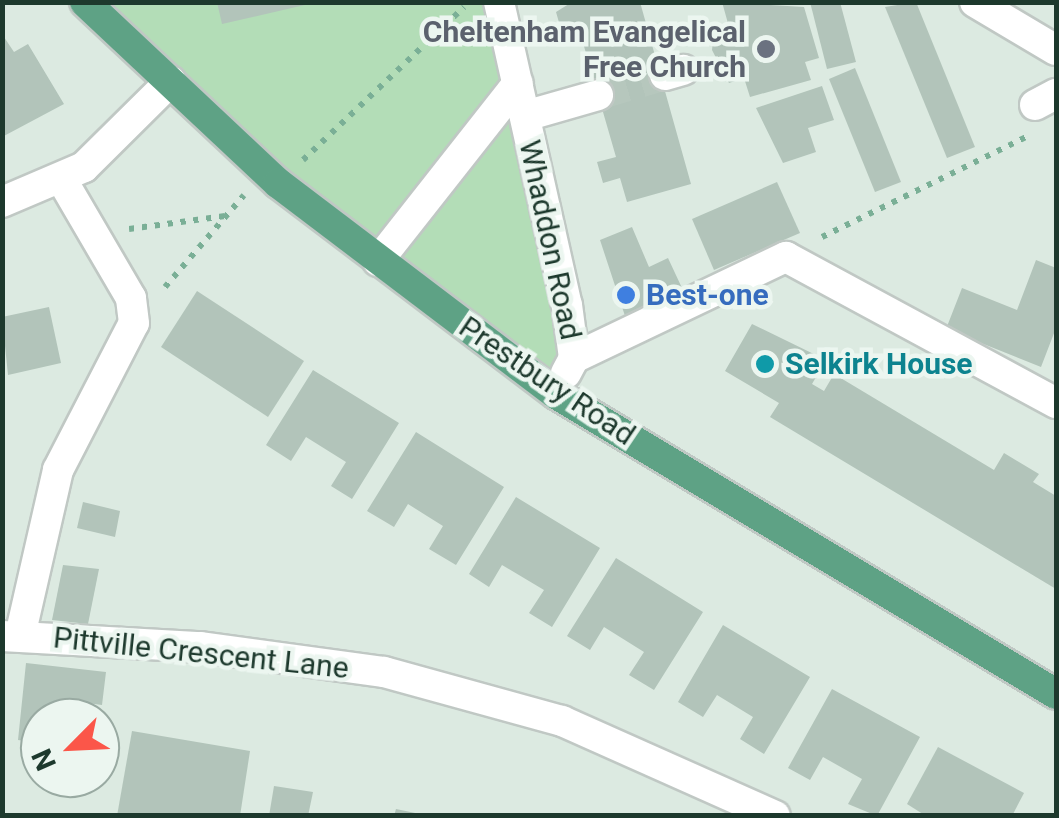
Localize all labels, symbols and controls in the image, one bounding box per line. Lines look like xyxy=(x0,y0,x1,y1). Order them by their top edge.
place label: Cheltenham Evangelical Free Church xyxy=(423,14,746,84)
marker: Cheltenham Evangelical Free Church xyxy=(755,38,777,60)
street label: Whaddon Road xyxy=(511,137,589,343)
place label: Best-one xyxy=(646,277,769,313)
marker: Best-one xyxy=(615,284,637,306)
street label: Prestbury Road xyxy=(452,309,642,453)
place label: Selkirk House xyxy=(785,346,973,382)
marker: Selkirk House xyxy=(754,353,776,375)
street label: Pittville Crescent Lane xyxy=(52,620,350,686)
north arrow xyxy=(20,698,120,798)
text: N xyxy=(25,744,63,775)

